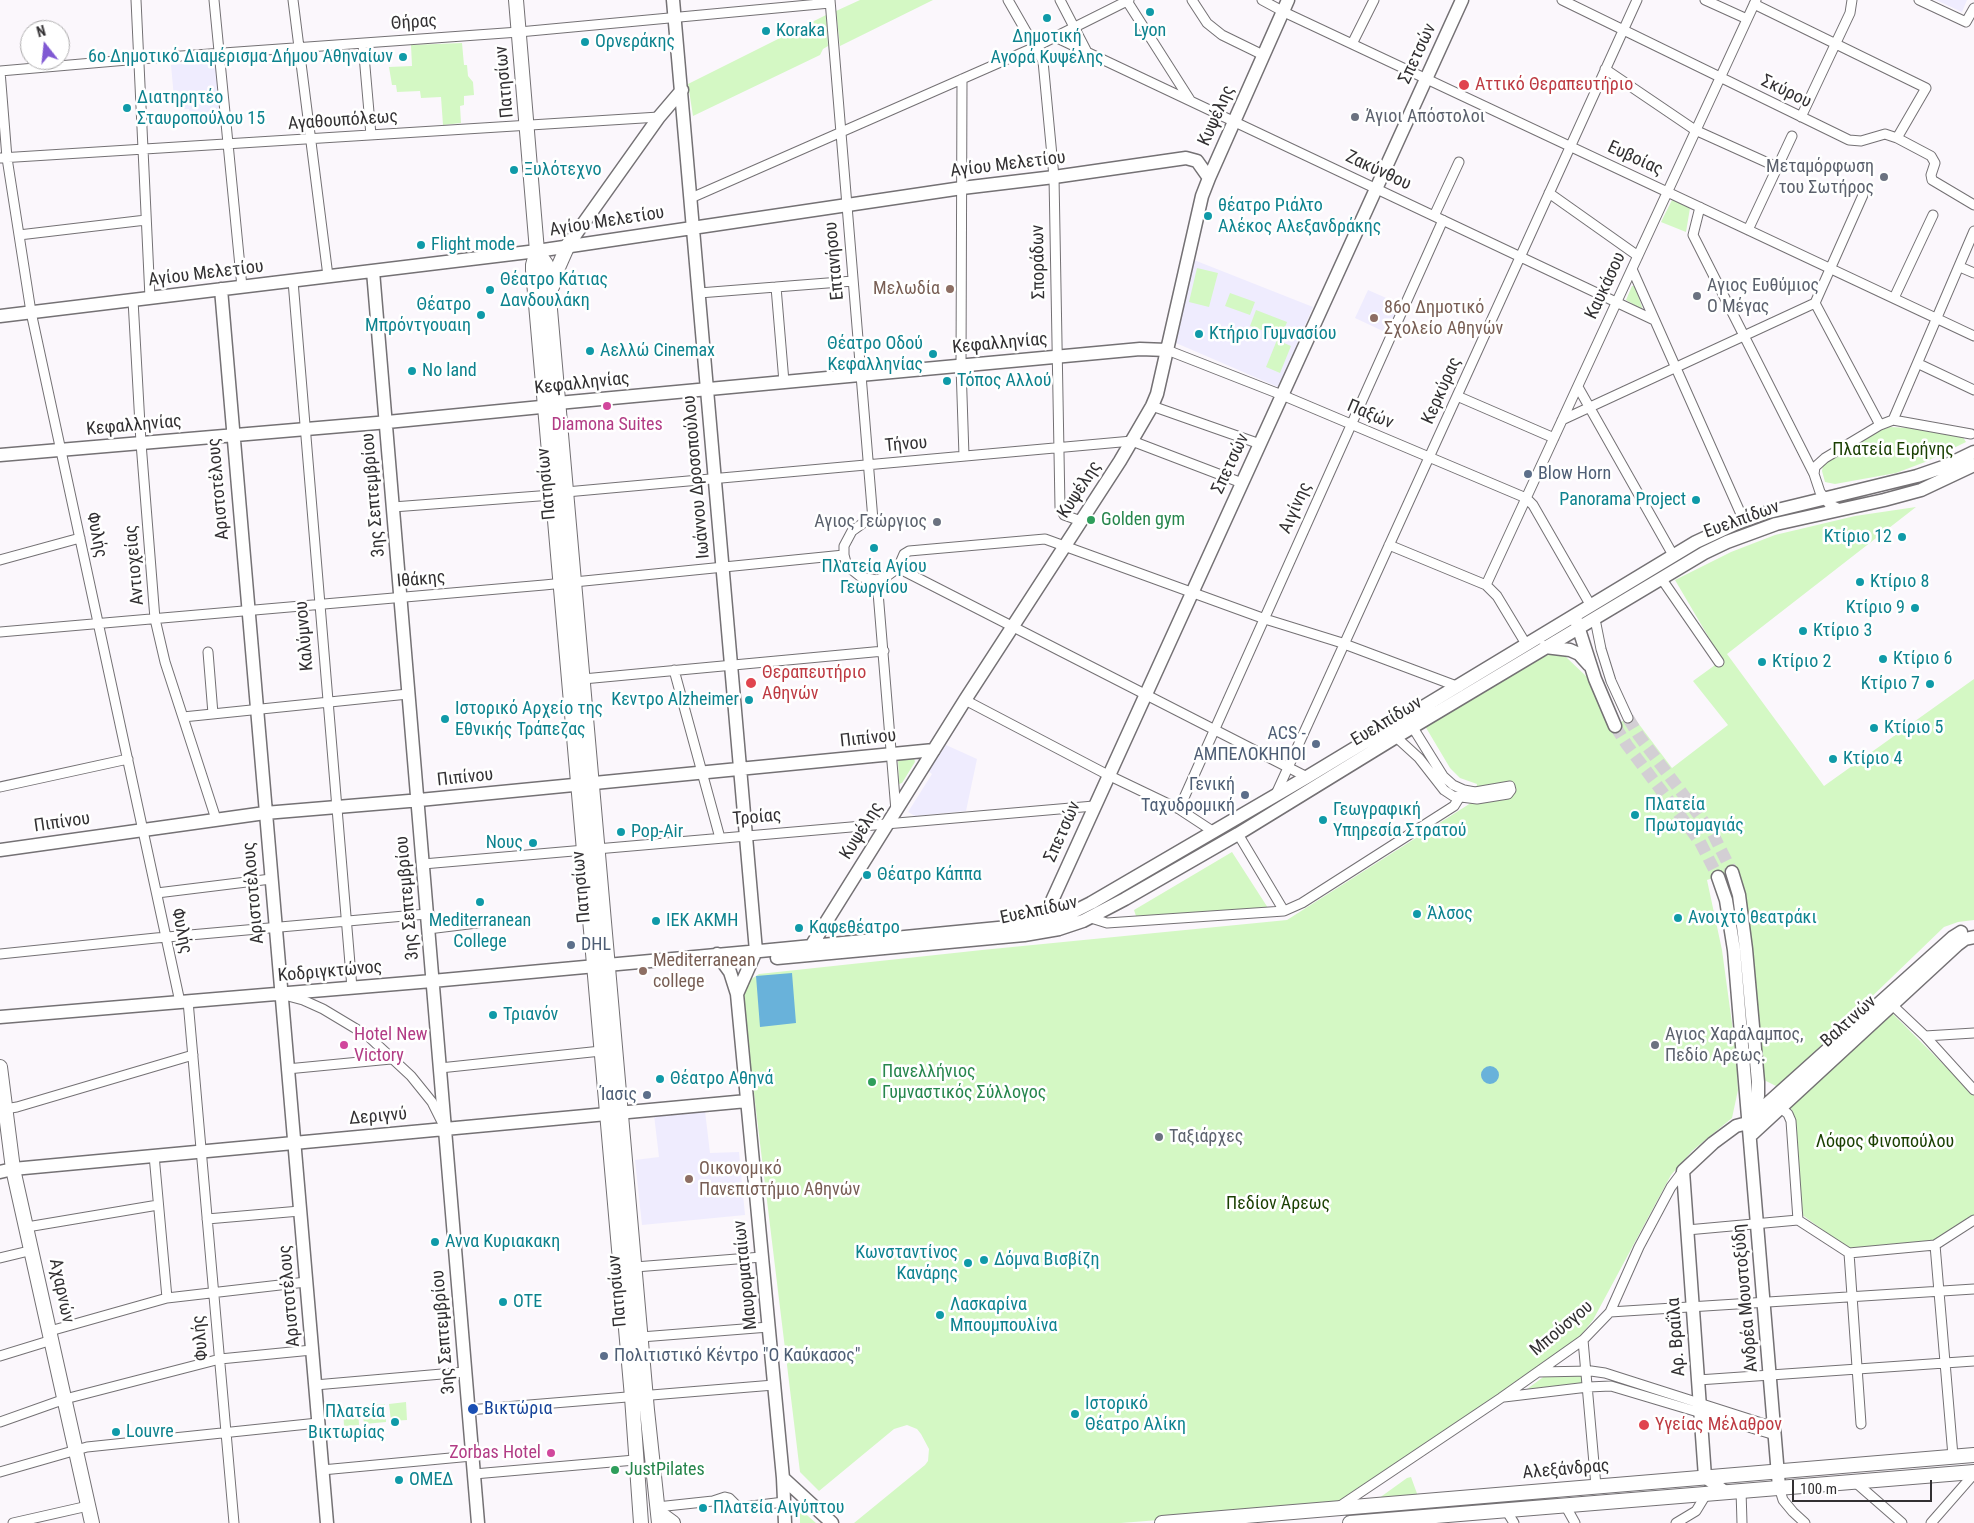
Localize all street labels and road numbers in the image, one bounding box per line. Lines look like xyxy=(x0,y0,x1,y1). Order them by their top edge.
street label: Θήρας xyxy=(390,11,438,35)
street label: Σπετσών xyxy=(1395,20,1441,88)
street label: Πατησίων xyxy=(491,45,519,119)
street label: Σκύρου xyxy=(1757,71,1815,113)
street label: Κυψέλης xyxy=(1194,82,1240,150)
street label: Αγαθουπόλεως xyxy=(287,106,399,136)
street label: Ευβοίας xyxy=(1604,137,1666,181)
street label: Ζακύνθου xyxy=(1342,146,1414,196)
street label: Αγίου Μελετίου xyxy=(949,147,1067,183)
street label: Αγίου Μελετίου xyxy=(548,202,666,242)
street label: Επτανήσου xyxy=(821,221,849,301)
street label: Σποράδων xyxy=(1028,224,1050,300)
street label: Καυκάσου xyxy=(1581,249,1631,323)
street label: Αγίου Μελετίου xyxy=(147,256,265,292)
street label: Κεφαλληνίας xyxy=(951,329,1049,359)
street label: Κερκύρας xyxy=(1418,354,1466,428)
street label: Κεφαλληνίας xyxy=(533,368,631,400)
street label: Ιωάννου Δροσοπούλου xyxy=(679,394,715,560)
street label: Παξών xyxy=(1344,396,1396,434)
street label: Κεφαλληνίας xyxy=(85,411,183,441)
street label: Σπετσών xyxy=(1208,430,1254,498)
street label: 3ης Σεπτεμβρίου xyxy=(358,432,390,558)
street label: Τήνου xyxy=(884,432,928,458)
street label: Αριστοτέλους xyxy=(204,437,234,541)
street label: Πατησίων xyxy=(533,447,561,521)
street label: Κυψέλης xyxy=(1054,457,1106,523)
street label: Αιγίνης xyxy=(1275,479,1317,537)
street label: Ευελπίδων xyxy=(1701,496,1783,544)
street label: Φυλής xyxy=(81,510,111,560)
street label: Αντιοχείας xyxy=(121,524,149,606)
street label: Ιθάκης xyxy=(396,567,446,593)
street label: Καλύμνου xyxy=(291,600,319,672)
street label: Ευελπίδων xyxy=(1348,692,1426,752)
street label: Πιπίνου xyxy=(839,725,897,753)
street label: Πιπίνου xyxy=(436,764,494,792)
street label: Κυψέλης xyxy=(836,798,888,864)
street label: Σπετσών xyxy=(1040,798,1086,866)
street label: Τροίας xyxy=(732,805,782,831)
street label: Πιπίνου xyxy=(33,808,91,838)
street label: 3ης Σεπτεμβρίου xyxy=(392,835,424,961)
street label: Αριστοτέλους xyxy=(239,841,269,945)
street label: Πατησίων xyxy=(568,850,596,924)
street label: Ευελπίδων xyxy=(998,892,1080,930)
street label: Φυλής xyxy=(166,906,196,956)
street label: Κοδριγκτώνος xyxy=(277,957,383,987)
street label: Βαλτινών xyxy=(1817,991,1881,1053)
street label: Δεριγνύ xyxy=(348,1104,408,1130)
street label: Μαυροματαίων xyxy=(730,1219,762,1331)
street label: Ανδρέα Μουστοξύδη xyxy=(1729,1223,1763,1373)
street label: Αριστοτέλους xyxy=(275,1244,305,1348)
street label: Πατησίων xyxy=(604,1254,632,1328)
street label: Αχαρνών xyxy=(44,1257,78,1325)
street label: 3ης Σεπτεμβρίου xyxy=(428,1269,460,1395)
street label: Μπούσγου xyxy=(1526,1297,1598,1361)
street label: Αρ. Βραΐλα xyxy=(1663,1297,1691,1377)
street label: Φυλής xyxy=(188,1314,214,1362)
street label: Αλεξάνδρας xyxy=(1522,1455,1610,1485)

